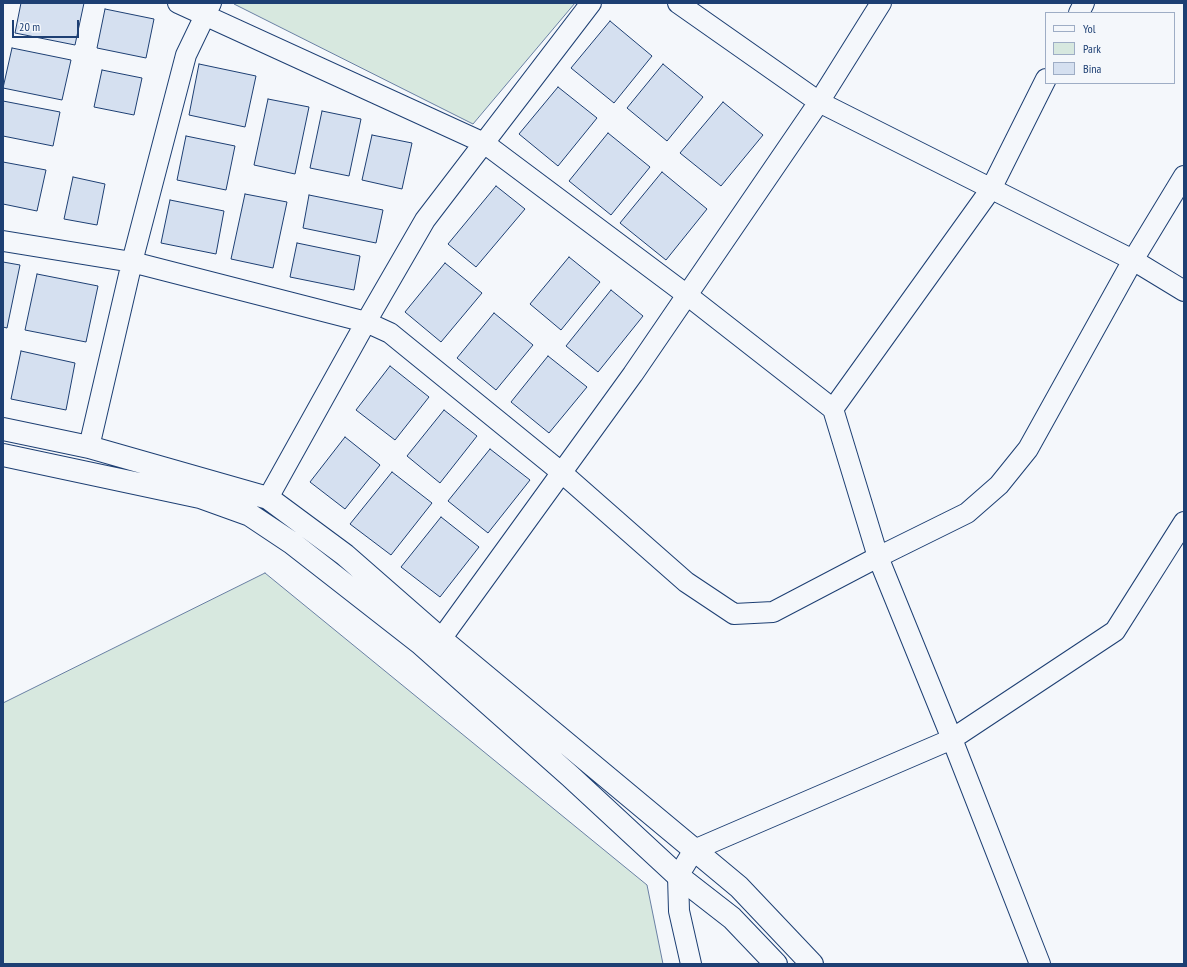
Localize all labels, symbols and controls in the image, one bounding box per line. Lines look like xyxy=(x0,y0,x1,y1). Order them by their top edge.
scale bar xyxy=(14,12,81,38)
legend xyxy=(1045,12,1175,84)
text: 20 m xyxy=(19,19,40,34)
text: Yol xyxy=(1083,21,1096,36)
text: Park xyxy=(1083,41,1101,56)
text: Bina xyxy=(1083,61,1101,76)

